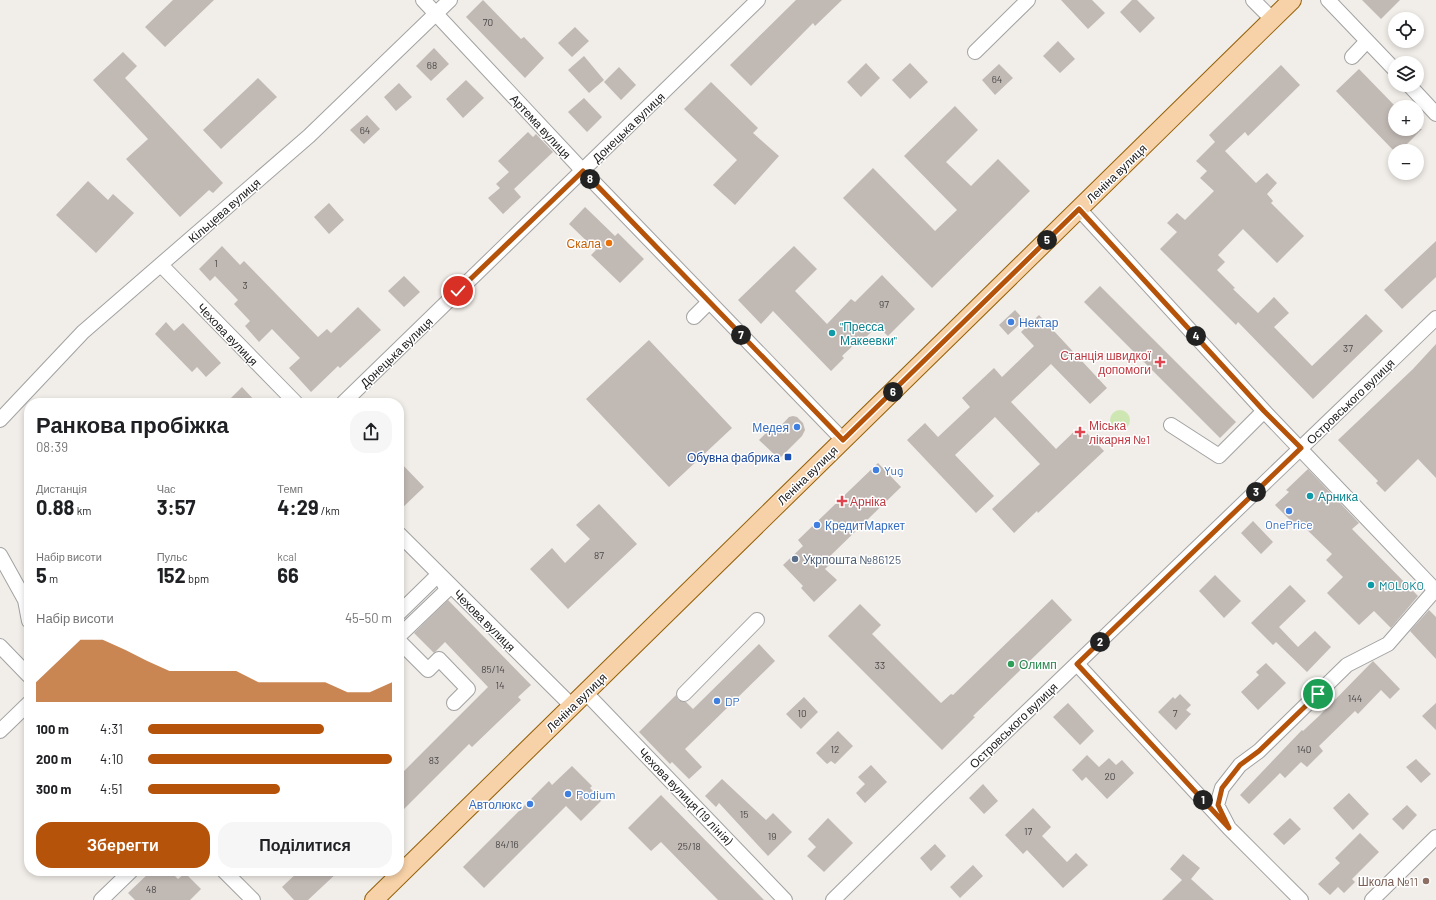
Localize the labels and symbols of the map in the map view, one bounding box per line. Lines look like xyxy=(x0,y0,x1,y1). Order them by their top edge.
house number: 70 xyxy=(483,16,493,28)
house number: 68 xyxy=(427,59,437,71)
house number: 64 xyxy=(992,73,1002,85)
street label: Донецька вулиця xyxy=(589,89,668,166)
street label: Артема вулиця xyxy=(507,91,574,162)
house number: 64 xyxy=(360,124,370,136)
street label: Леніна вулиця xyxy=(1083,141,1150,206)
pin: 8 xyxy=(580,169,600,189)
street label: Кільцева вулиця xyxy=(185,175,263,246)
pin: 5 xyxy=(1037,230,1057,250)
place label: Скала xyxy=(566,236,601,250)
marker: Скала xyxy=(604,238,614,248)
house number: 1 xyxy=(214,257,218,269)
pin xyxy=(441,274,475,308)
house number: 3 xyxy=(242,279,248,291)
house number: 97 xyxy=(879,298,889,310)
street label: Чехова вулиця xyxy=(194,300,261,369)
street label: Донецька вулиця xyxy=(357,314,436,391)
place label: Нектар xyxy=(1019,315,1059,330)
marker: Нектар xyxy=(1006,317,1016,327)
place label: "Пресса Макеевки" xyxy=(840,319,897,347)
pin: 7 xyxy=(731,325,751,345)
pin: 4 xyxy=(1186,326,1206,346)
marker: "Пресса Макеевки" xyxy=(827,328,837,338)
house number: 37 xyxy=(1343,342,1353,354)
place label: Станція швидкої допомоги xyxy=(1060,348,1152,377)
street label: Островського вулиця xyxy=(1303,355,1398,447)
marker: Станція швидкої допомоги xyxy=(1154,356,1166,368)
pin: 6 xyxy=(883,382,903,402)
place label: Міська лікарня №1 xyxy=(1089,418,1150,447)
place label: Медея xyxy=(752,420,789,435)
marker: Медея xyxy=(792,422,802,432)
marker: Міська лікарня №1 xyxy=(1074,426,1086,438)
street label: Леніна вулиця xyxy=(774,443,841,508)
place label: Обувна фабрика xyxy=(687,450,780,465)
marker: Обувна фабрика xyxy=(783,452,793,462)
place label: Yug xyxy=(884,463,903,477)
marker: Yug xyxy=(871,465,881,475)
pin: 3 xyxy=(1246,482,1266,502)
place label: Арника xyxy=(1318,489,1359,504)
marker: Арника xyxy=(1305,491,1315,501)
place label: Арніка xyxy=(850,494,886,509)
marker: Арніка xyxy=(837,496,847,506)
marker: OnePrice xyxy=(1284,506,1294,516)
place label: OnePrice xyxy=(1265,517,1313,531)
place label: КредитМаркет xyxy=(825,518,905,533)
marker: КредитМаркет xyxy=(812,520,822,530)
house number: 87 xyxy=(594,549,604,561)
place label: Укрпошта №86125 xyxy=(803,552,901,567)
marker: Укрпошта №86125 xyxy=(790,554,800,564)
place label: MOLOKO xyxy=(1379,578,1424,592)
marker: MOLOKO xyxy=(1366,580,1376,590)
street label: Чехова вулиця xyxy=(451,586,519,654)
pin: 2 xyxy=(1090,632,1110,652)
place label: Олимп xyxy=(1019,657,1057,671)
house number: 33 xyxy=(875,659,885,671)
marker: Олимп xyxy=(1006,659,1016,669)
house number: 85/14 xyxy=(481,663,505,675)
street label: Леніна вулиця xyxy=(543,670,610,735)
pin xyxy=(1301,677,1335,711)
house number: 14 xyxy=(495,679,505,691)
street label: Островського вулиця xyxy=(966,679,1061,771)
house number: 144 xyxy=(1348,692,1362,704)
place label: DP xyxy=(725,694,740,708)
marker: DP xyxy=(712,696,722,706)
house number: 10 xyxy=(797,707,807,719)
house number: 7 xyxy=(1173,707,1178,719)
house number: 12 xyxy=(831,743,839,755)
house number: 140 xyxy=(1297,743,1311,755)
street label: Чехова вулиця (19 лiнiя) xyxy=(635,745,736,849)
house number: 83 xyxy=(429,754,439,766)
house number: 20 xyxy=(1104,770,1116,782)
place label: Podium xyxy=(576,787,615,801)
marker: Podium xyxy=(563,789,573,799)
pin: 1 xyxy=(1193,790,1213,810)
place label: Автолюкс xyxy=(469,797,522,811)
marker: Автолюкс xyxy=(525,799,535,809)
house number: 15 xyxy=(740,808,748,820)
house number: 17 xyxy=(1024,825,1032,837)
house number: 19 xyxy=(768,830,776,842)
house number: 84/16 xyxy=(495,838,519,850)
house number: 25/18 xyxy=(677,840,701,852)
place label: Школа №11 xyxy=(1358,874,1418,888)
marker: Школа №11 xyxy=(1421,876,1431,886)
house number: 48 xyxy=(146,883,156,895)

